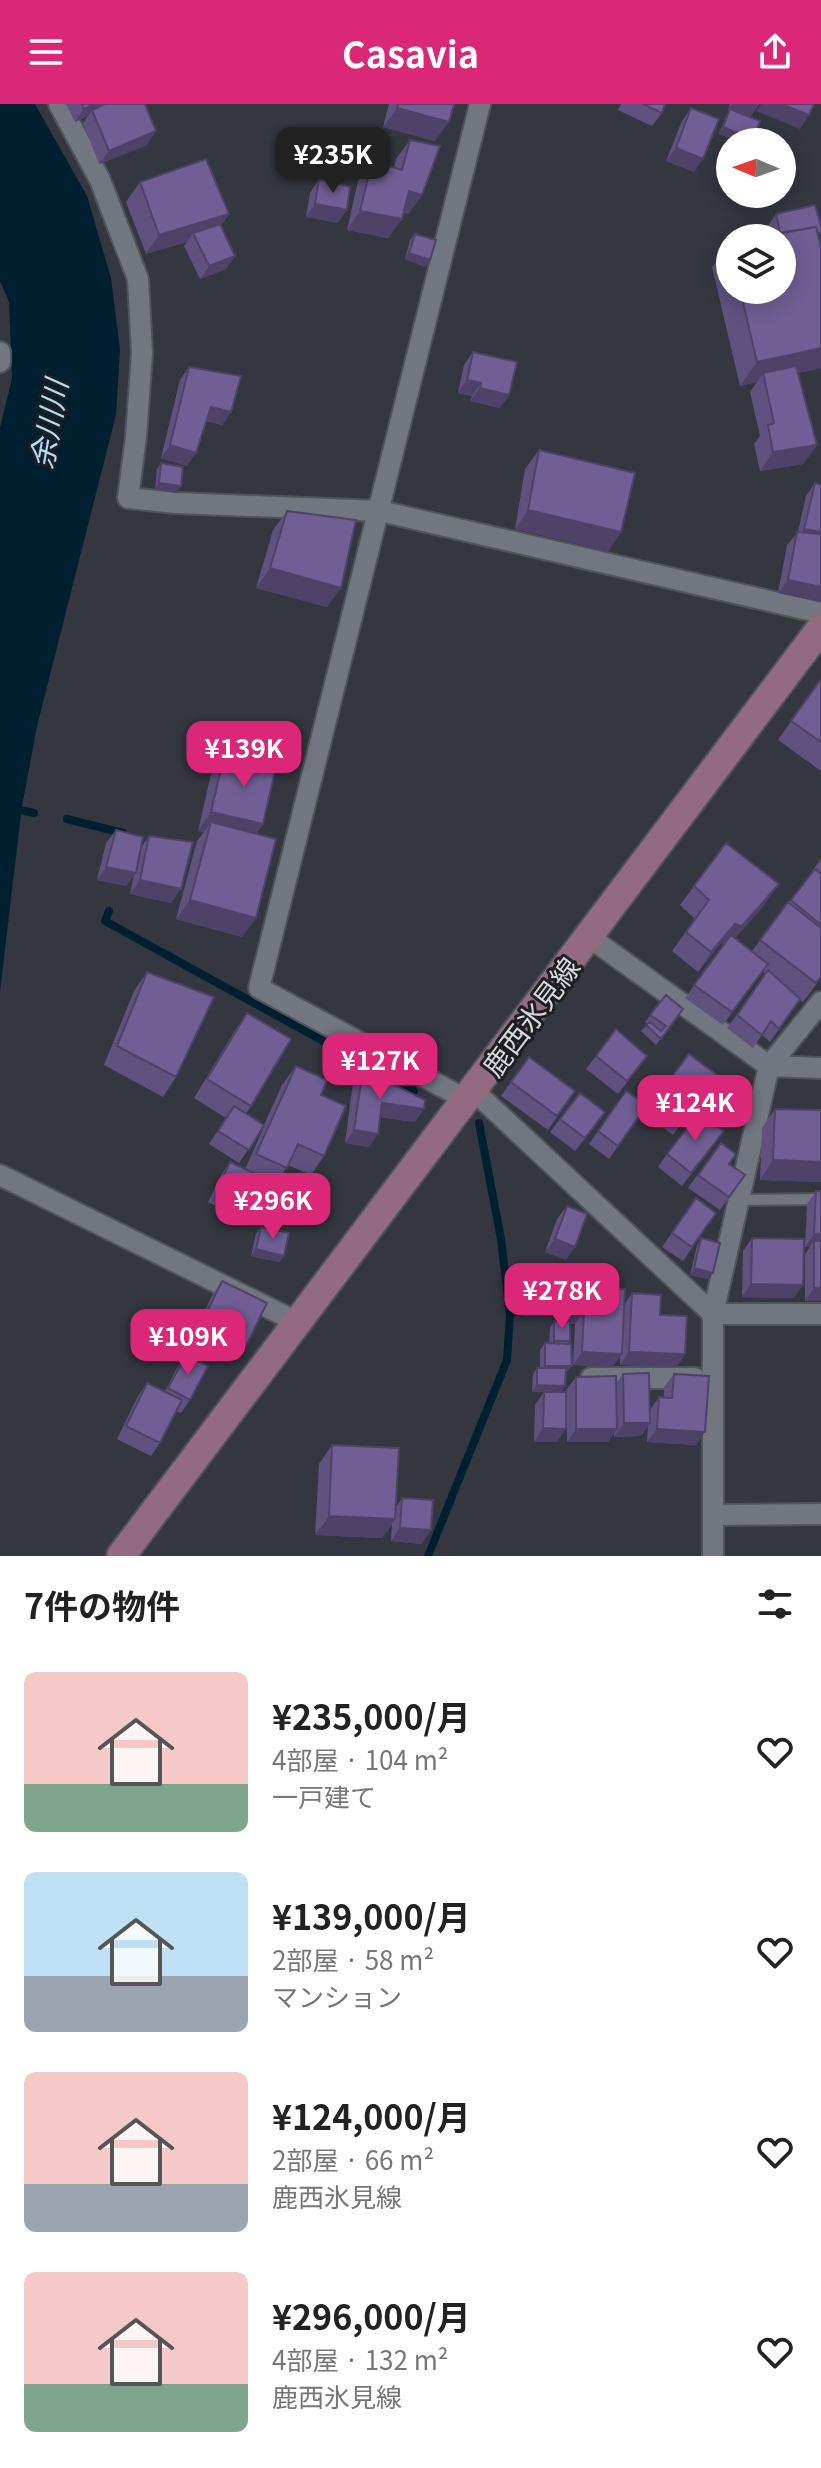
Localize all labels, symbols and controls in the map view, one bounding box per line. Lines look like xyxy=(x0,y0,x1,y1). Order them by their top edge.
text: Casavia xyxy=(342,26,479,78)
icon: menu xyxy=(24,30,68,74)
icon: share xyxy=(753,30,797,74)
pin: ¥235K xyxy=(277,127,389,195)
north arrow xyxy=(716,128,796,208)
map controls xyxy=(716,128,796,304)
text: ¥235K xyxy=(293,134,373,171)
button: layers xyxy=(716,224,796,304)
water label: 余川川 xyxy=(18,373,77,472)
pin: ¥139K xyxy=(188,721,300,789)
text: ¥139K xyxy=(204,728,284,765)
street label: 鹿西氷見線 xyxy=(472,948,588,1084)
pin: ¥127K xyxy=(324,1033,436,1101)
text: ¥127K xyxy=(340,1040,420,1077)
pin: ¥124K xyxy=(639,1075,751,1143)
text: ¥124K xyxy=(655,1082,735,1119)
pin: ¥296K xyxy=(217,1173,329,1241)
text: ¥296K xyxy=(233,1180,313,1217)
pin: ¥278K xyxy=(506,1263,618,1331)
text: ¥278K xyxy=(522,1270,602,1307)
pin: ¥109K xyxy=(132,1309,244,1377)
text: ¥109K xyxy=(148,1316,228,1353)
text: 7件の物件 xyxy=(24,1580,180,1629)
icon: filters xyxy=(753,1582,797,1626)
text: ¥235,000/月 xyxy=(272,1691,471,1740)
icon: home xyxy=(88,1704,184,1800)
icon: heart xyxy=(753,1730,797,1774)
text: 4部屋 · 104 m² xyxy=(272,1740,449,1777)
text: 一戸建て xyxy=(272,1777,376,1814)
text: ¥139,000/月 xyxy=(272,1891,471,1940)
icon: home xyxy=(88,1904,184,2000)
icon: heart xyxy=(753,1930,797,1974)
text: 2部屋 · 58 m² xyxy=(272,1940,434,1977)
text: マンション xyxy=(272,1977,402,2014)
text: ¥124,000/月 xyxy=(272,2091,471,2140)
icon: home xyxy=(88,2104,184,2200)
icon: heart xyxy=(753,2130,797,2174)
text: 2部屋 · 66 m² xyxy=(272,2140,434,2177)
text: 鹿西氷見線 xyxy=(272,2177,402,2214)
text: ¥296,000/月 xyxy=(272,2291,471,2340)
icon: home xyxy=(88,2304,184,2400)
icon: heart xyxy=(753,2330,797,2374)
text: 4部屋 · 132 m² xyxy=(272,2340,449,2377)
text: 鹿西氷見線 xyxy=(272,2377,402,2414)

